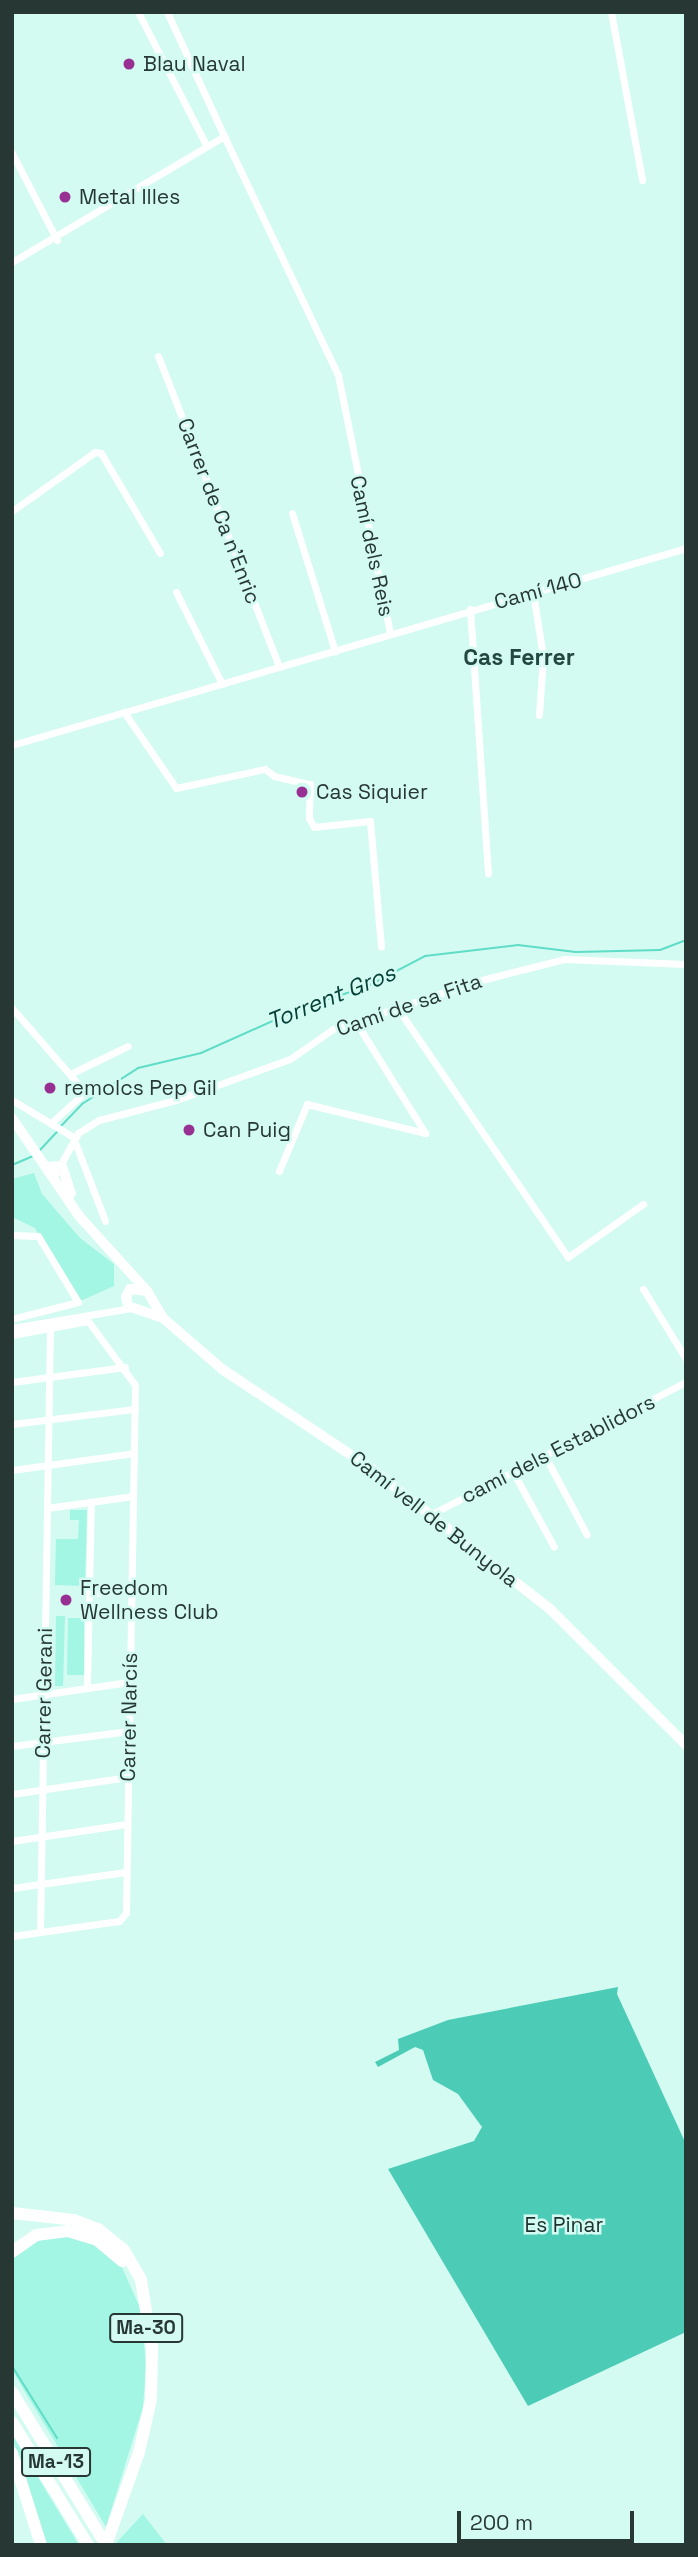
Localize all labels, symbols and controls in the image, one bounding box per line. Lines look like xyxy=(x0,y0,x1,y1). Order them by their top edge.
place label: Blau Naval xyxy=(143,51,246,77)
marker: Blau Naval xyxy=(121,56,137,72)
place label: Metal Illes xyxy=(79,184,180,210)
marker: Metal Illes xyxy=(57,189,73,205)
street label: Carrer de Ca n'Enric xyxy=(172,415,266,607)
street label: Camí dels Reis xyxy=(345,473,399,619)
street label: Camí 140 xyxy=(492,567,584,615)
district label: Cas Ferrer xyxy=(463,643,575,671)
place label: Cas Siquier xyxy=(316,779,428,805)
marker: Cas Siquier xyxy=(294,784,310,800)
water label: Torrent Gros xyxy=(263,959,399,1035)
street label: Camí de sa Fita xyxy=(333,968,485,1042)
place label: remolcs Pep Gil xyxy=(64,1075,217,1101)
marker: remolcs Pep Gil xyxy=(42,1080,58,1096)
place label: Can Puig xyxy=(203,1117,291,1143)
marker: Can Puig xyxy=(181,1122,197,1138)
street label: camí dels Establidors xyxy=(457,1389,659,1509)
street label: Camí vell de Bunyola xyxy=(345,1445,523,1593)
place label: Freedom Wellness Club xyxy=(80,1575,219,1625)
marker: Freedom Wellness Club xyxy=(58,1592,74,1608)
street label: Carrer Gerani xyxy=(30,1627,58,1759)
street label: Carrer Narcís xyxy=(115,1652,143,1782)
park label: Es Pinar xyxy=(525,2212,603,2238)
road number: Ma-30 xyxy=(108,2312,184,2344)
road number: Ma-13 xyxy=(21,2446,91,2478)
scale bar xyxy=(460,2498,637,2542)
text: 200 m xyxy=(470,2509,533,2536)

